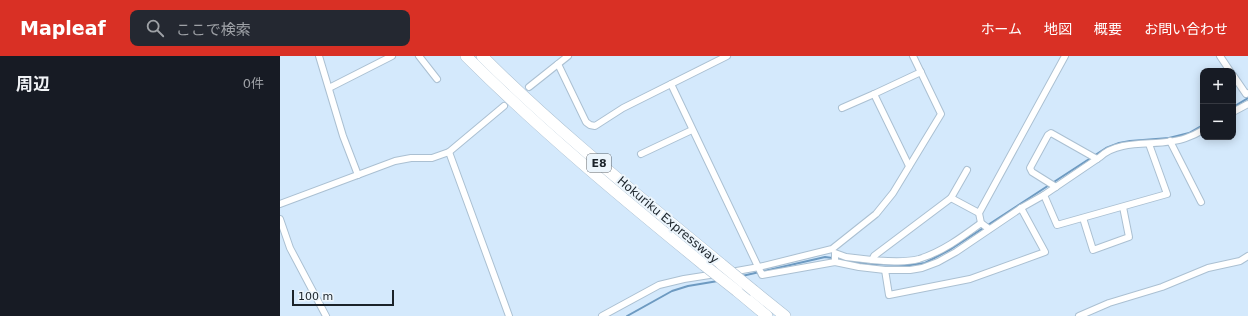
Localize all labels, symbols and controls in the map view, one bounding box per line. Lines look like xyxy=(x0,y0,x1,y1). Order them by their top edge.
search box xyxy=(130,10,410,46)
text: Mapleaf xyxy=(20,17,106,39)
icon: search xyxy=(144,17,166,39)
text: ここで検索 xyxy=(176,21,251,39)
text: ホーム xyxy=(980,21,1022,37)
text: 地図 xyxy=(1044,21,1072,37)
text: 概要 xyxy=(1094,21,1122,37)
text: お問い合わせ xyxy=(1144,21,1228,37)
map controls xyxy=(1200,68,1236,140)
button: + xyxy=(1200,68,1236,104)
text: 周辺 xyxy=(16,74,50,94)
text: 0件 xyxy=(243,76,264,91)
button: − xyxy=(1200,104,1236,140)
road number: E8 xyxy=(587,154,611,172)
street label: Hokuriku Expressway xyxy=(614,174,722,266)
scale bar xyxy=(292,288,394,307)
text: 100 m xyxy=(298,290,333,303)

